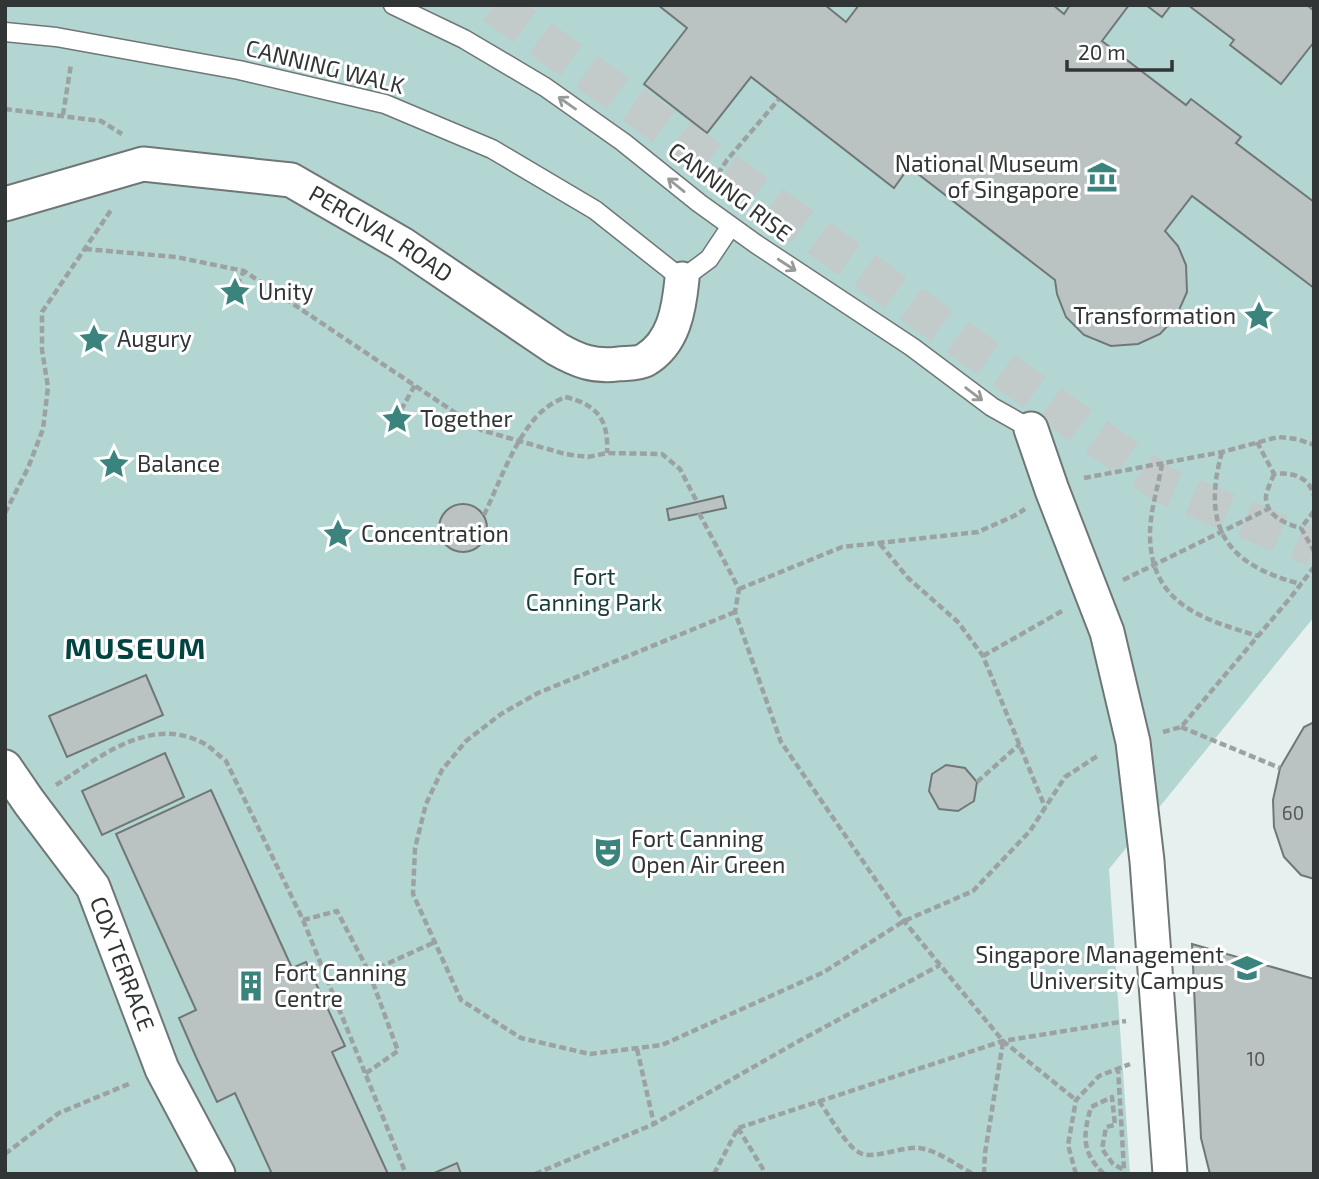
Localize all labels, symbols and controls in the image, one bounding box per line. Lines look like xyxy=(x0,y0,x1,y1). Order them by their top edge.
scale bar xyxy=(1067,28,1172,72)
street label: CANNING WALK xyxy=(243,33,408,99)
text: 20 m xyxy=(1078,39,1126,64)
one-way arrow xyxy=(558,96,577,110)
street label: CANNING RISE xyxy=(663,136,798,247)
place label: National Museum of Singapore xyxy=(895,149,1079,203)
museum icon: National Museum of Singapore xyxy=(1085,160,1119,194)
one-way arrow xyxy=(668,177,686,193)
street label: PERCIVAL ROAD xyxy=(304,178,458,287)
one-way arrow xyxy=(777,258,796,272)
place icon: Unity xyxy=(218,275,252,309)
place label: Unity xyxy=(258,277,313,305)
place icon: Transformation xyxy=(1242,299,1276,333)
place label: Transformation xyxy=(1073,301,1236,329)
place icon: Augury xyxy=(77,322,111,356)
place label: Augury xyxy=(117,324,192,352)
one-way arrow xyxy=(964,387,983,401)
place icon: Together xyxy=(380,402,414,436)
place label: Together xyxy=(420,404,513,432)
place icon: Balance xyxy=(97,447,131,481)
place label: Balance xyxy=(137,449,220,477)
place icon: Concentration xyxy=(321,517,355,551)
place label: Concentration xyxy=(361,519,509,547)
park label: Fort Canning Park xyxy=(526,562,663,616)
district label: MUSEUM xyxy=(65,629,207,665)
house number: 60 xyxy=(1282,801,1304,824)
place label: Fort Canning Open Air Green xyxy=(631,824,785,878)
theatre icon: Fort Canning Open Air Green xyxy=(591,835,625,869)
street label: COX TERRACE xyxy=(85,892,161,1035)
place label: Singapore Management University Campus xyxy=(975,940,1224,994)
school or university icon: Singapore Management University Campus xyxy=(1230,951,1264,985)
place label: Fort Canning Centre xyxy=(274,958,407,1012)
building icon: Fort Canning Centre xyxy=(234,969,268,1003)
house number: 10 xyxy=(1246,1047,1266,1070)

